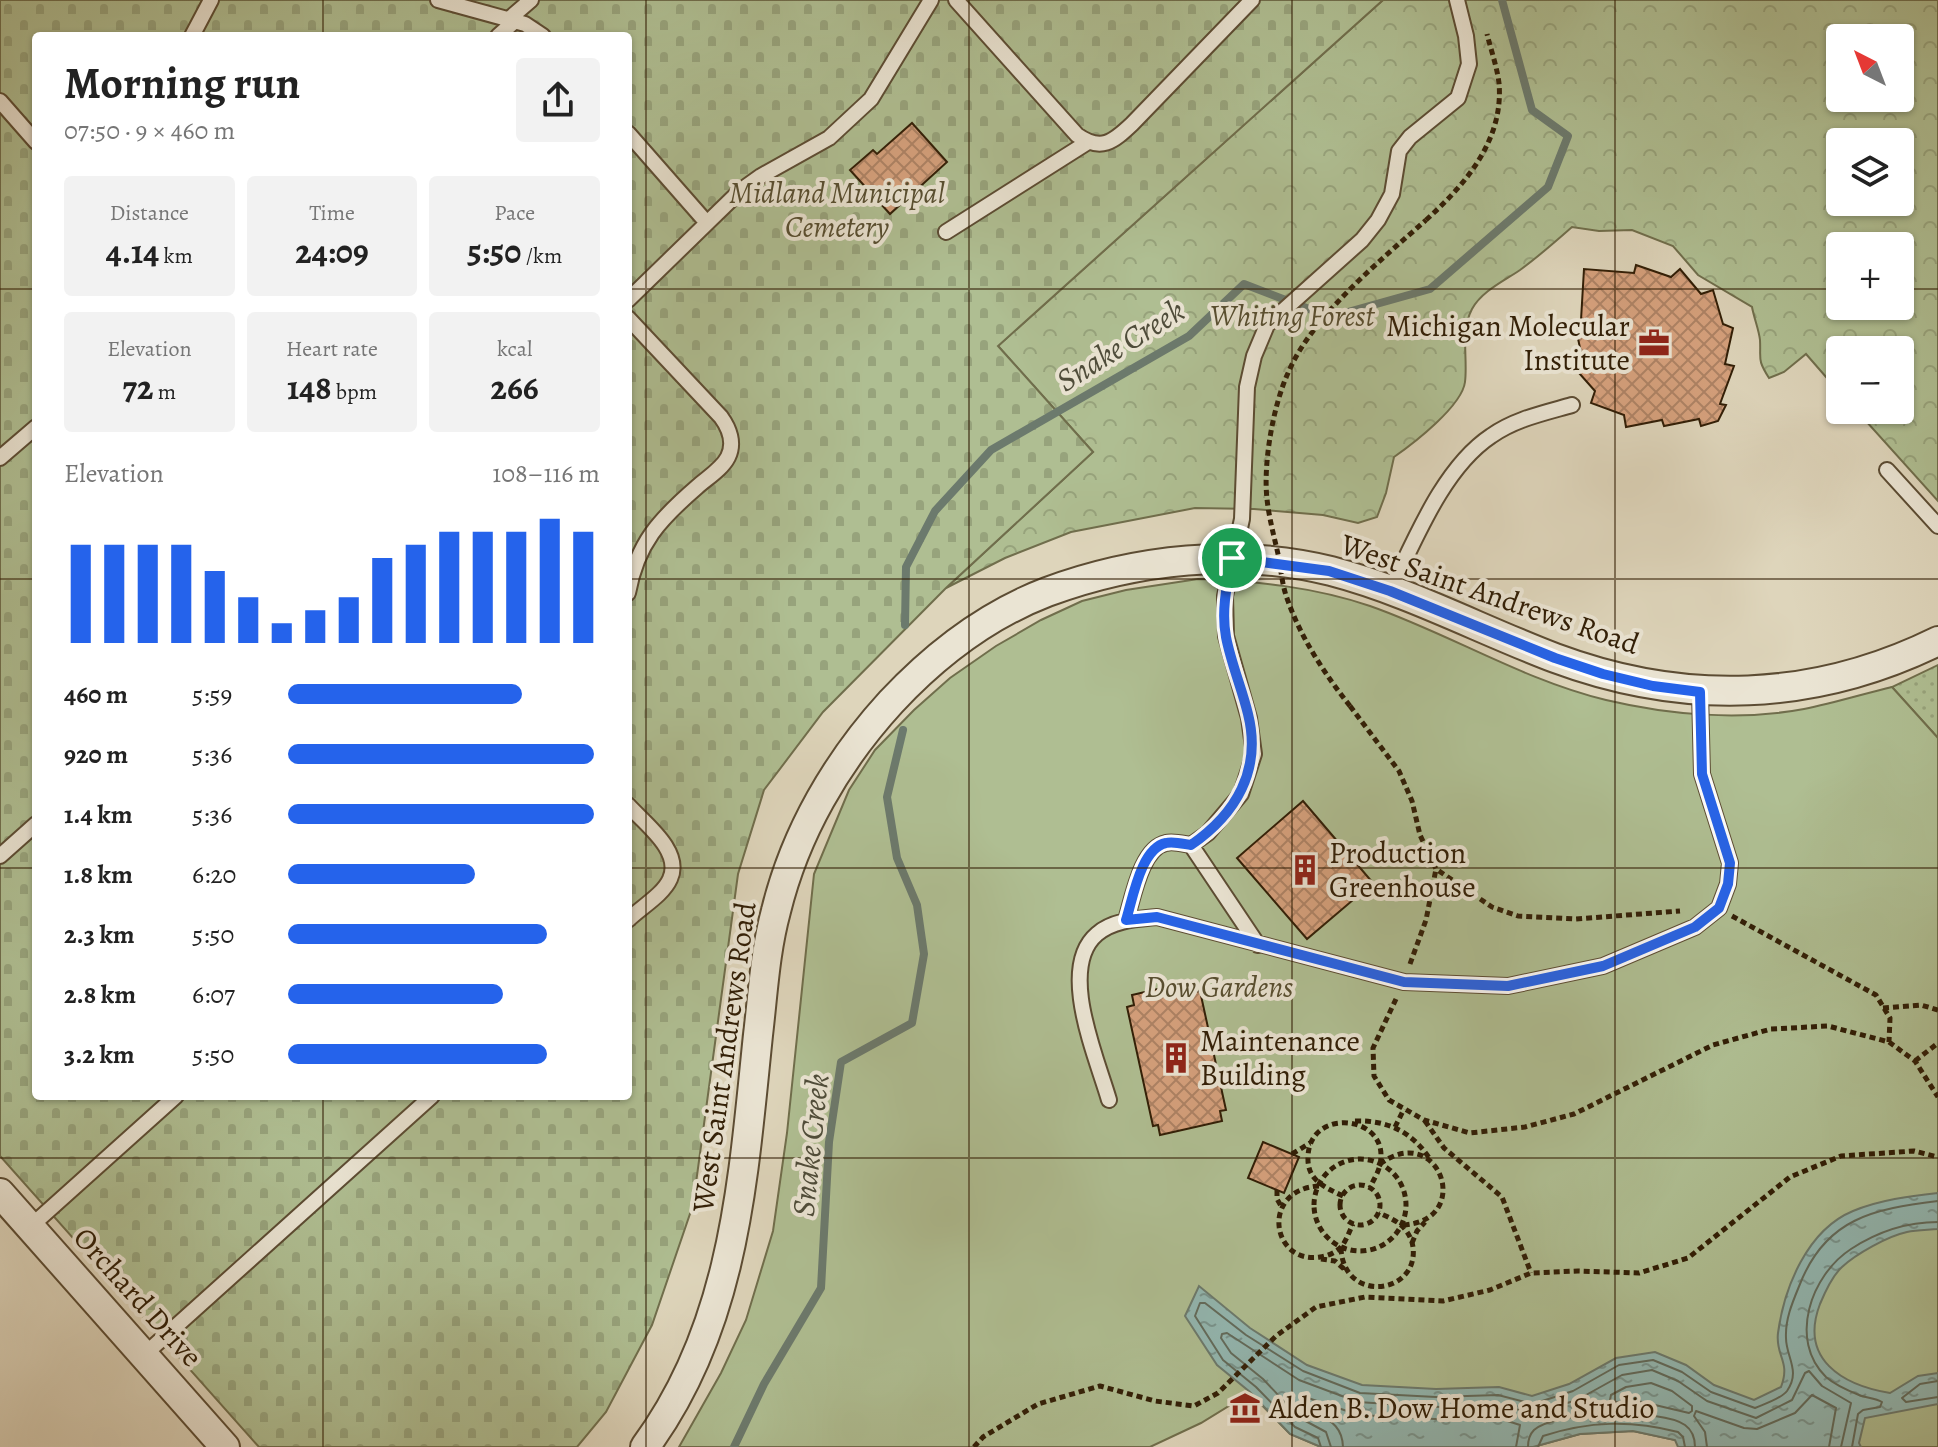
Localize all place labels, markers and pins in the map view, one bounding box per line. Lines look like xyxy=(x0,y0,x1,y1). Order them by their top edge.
place label: Michigan Molecular Institute xyxy=(1386,306,1630,380)
office icon: Michigan Molecular Institute xyxy=(1637,326,1671,360)
pin xyxy=(1198,524,1266,592)
place label: Production Greenhouse xyxy=(1329,833,1476,907)
building icon: Production Greenhouse xyxy=(1288,853,1322,887)
place label: Maintenance Building xyxy=(1200,1021,1360,1095)
building icon: Maintenance Building xyxy=(1159,1041,1193,1075)
place label: Alden B. Dow Home and Studio xyxy=(1268,1388,1654,1428)
museum icon: Alden B. Dow Home and Studio xyxy=(1228,1391,1262,1425)

